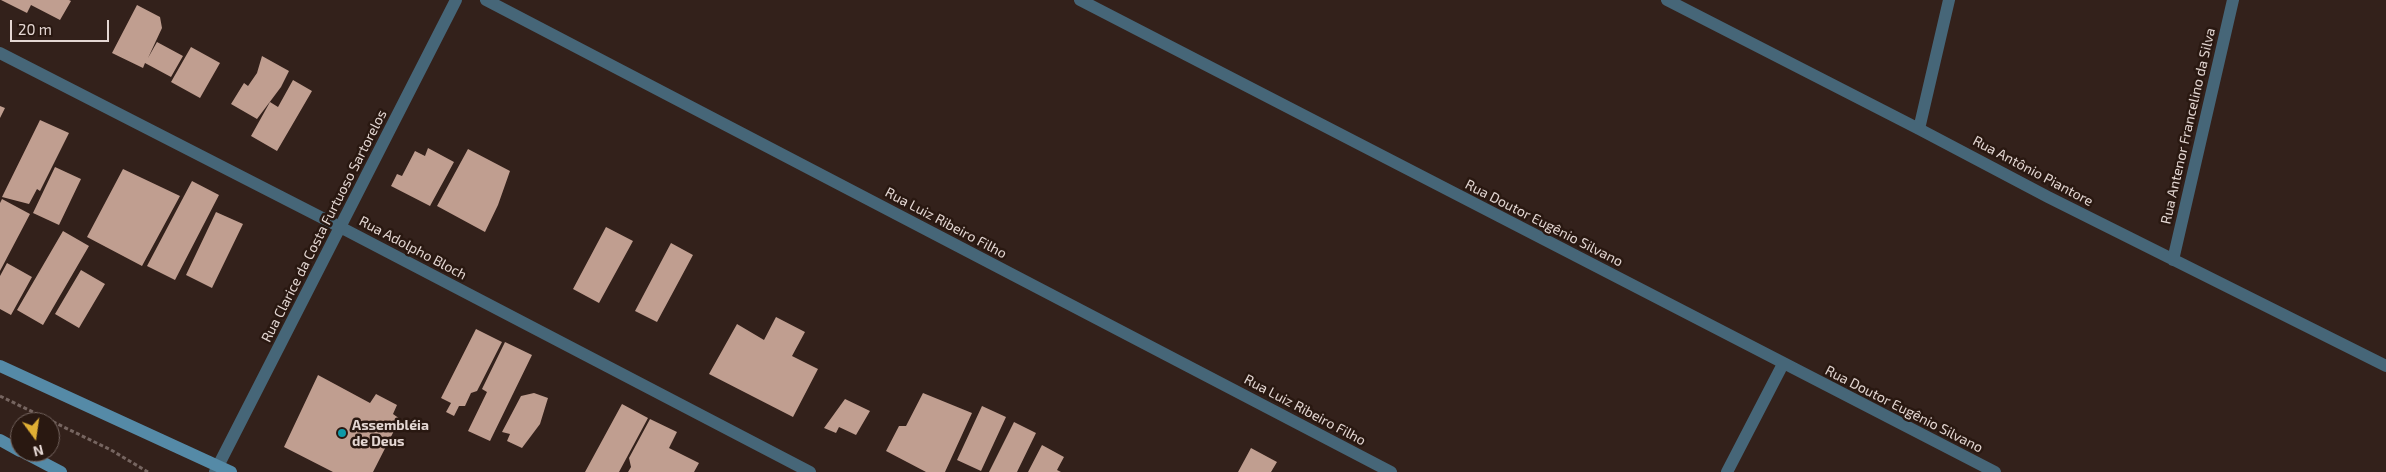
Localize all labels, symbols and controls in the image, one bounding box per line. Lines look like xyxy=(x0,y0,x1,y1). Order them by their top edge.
scale bar xyxy=(12,10,111,42)
text: 20 m xyxy=(18,20,52,38)
street label: Rua Antenor Francelino da Silva xyxy=(2157,26,2219,226)
street label: Rua Clarice da Costa Furtuoso Sartorelos xyxy=(258,107,390,345)
street label: Rua Antônio Piantore xyxy=(1970,132,2096,210)
street label: Rua Doutor Eugênio Silvano xyxy=(1462,176,1626,270)
street label: Rua Luiz Ribeiro Filho xyxy=(882,184,1010,262)
street label: Rua Adolpho Bloch xyxy=(356,213,470,283)
street label: Rua Doutor Eugênio Silvano xyxy=(1822,362,1986,456)
street label: Rua Luiz Ribeiro Filho xyxy=(1241,371,1369,449)
north arrow xyxy=(10,412,60,462)
place label: Assembléia de Deus xyxy=(352,417,429,450)
marker: Assembléia de Deus xyxy=(336,427,348,439)
text: N xyxy=(32,442,45,461)

